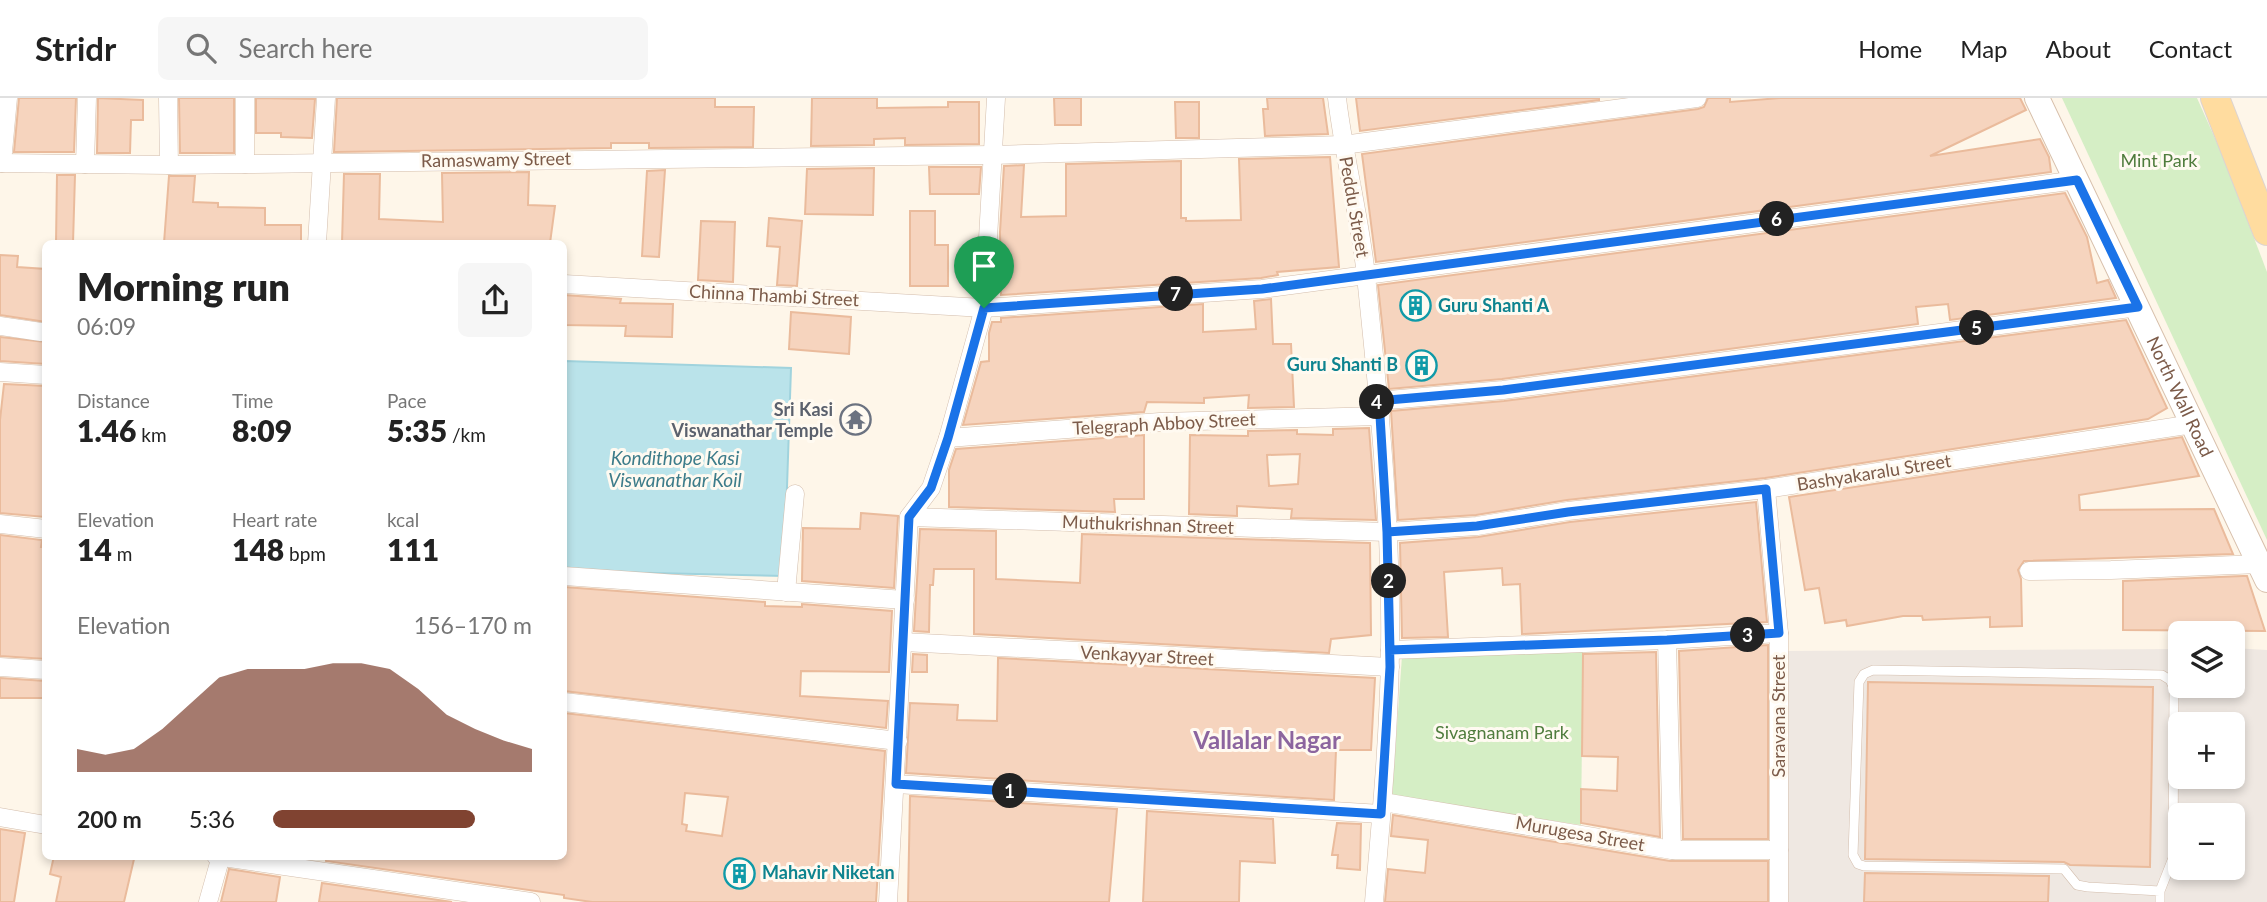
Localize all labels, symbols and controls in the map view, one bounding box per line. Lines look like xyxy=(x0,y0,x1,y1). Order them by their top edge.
search box xyxy=(158,17,648,80)
text: Stridr xyxy=(35,28,116,68)
icon: search xyxy=(182,29,220,67)
text: Search here xyxy=(238,32,372,64)
text: Home xyxy=(1858,34,1922,63)
text: Map xyxy=(1960,34,2008,63)
text: About xyxy=(2046,34,2111,63)
text: Contact xyxy=(2149,34,2232,63)
street label: Ramaswamy Street xyxy=(421,147,572,171)
park label: Mint Park xyxy=(2120,149,2198,171)
street label: Peddu Street xyxy=(1335,155,1375,260)
pin: 6 xyxy=(1760,202,1795,236)
text: 6 xyxy=(1771,207,1782,230)
pin xyxy=(954,236,1014,308)
icon: arrive xyxy=(965,247,1003,285)
text: Morning run xyxy=(77,263,290,309)
button: share xyxy=(458,263,532,337)
pin: 7 xyxy=(1158,276,1194,312)
street label: Chinna Thambi Street xyxy=(689,280,860,310)
text: 7 xyxy=(1170,282,1181,305)
building icon: Guru Shanti A xyxy=(1398,289,1432,323)
place label: Guru Shanti A xyxy=(1438,294,1550,316)
pin: 5 xyxy=(1960,310,1994,345)
text: 06:09 xyxy=(77,312,136,340)
text: 5 xyxy=(1971,316,1982,339)
street label: North Wall Road xyxy=(2142,333,2219,460)
building icon: Guru Shanti B xyxy=(1404,348,1438,382)
place label: Guru Shanti B xyxy=(1287,353,1398,375)
pin: 4 xyxy=(1360,384,1394,420)
text: Distance xyxy=(77,389,150,412)
text: Time xyxy=(232,389,273,412)
text: Pace xyxy=(387,389,426,412)
text: 4 xyxy=(1371,390,1382,413)
place label: Sri Kasi Viswanathar Temple xyxy=(671,398,833,441)
temple icon: Sri Kasi Viswanathar Temple xyxy=(839,403,873,437)
street label: Telegraph Abboy Street xyxy=(1072,407,1257,439)
text: 1.46 xyxy=(77,412,136,448)
text: 8:09 xyxy=(232,412,292,448)
text: 5:35 xyxy=(387,412,447,448)
text: km xyxy=(136,423,167,446)
text: /km xyxy=(447,423,486,446)
water label: Kondithope Kasi Viswanathar Koil xyxy=(608,446,742,491)
street label: Bashyakaralu Street xyxy=(1795,449,1953,495)
text: Elevation xyxy=(77,508,154,531)
text: Heart rate xyxy=(232,508,317,531)
text: kcal xyxy=(387,508,419,531)
street label: Muthukrishnan Street xyxy=(1062,510,1235,538)
text: 14 xyxy=(77,531,112,567)
text: 148 xyxy=(232,531,284,567)
text: 111 xyxy=(387,531,439,567)
text: m xyxy=(112,542,132,565)
text: bpm xyxy=(284,542,326,565)
pin: 2 xyxy=(1372,564,1406,598)
text: 2 xyxy=(1383,569,1394,592)
text: Elevation xyxy=(77,611,170,639)
text: 156–170 m xyxy=(414,611,532,639)
pin: 3 xyxy=(1730,618,1766,652)
map controls xyxy=(2168,621,2245,880)
button: layers xyxy=(2168,621,2245,698)
text: 3 xyxy=(1742,623,1753,646)
street label: Venkayyar Street xyxy=(1080,641,1215,670)
street label: Saravana Street xyxy=(1767,654,1789,777)
button: + xyxy=(2168,712,2245,789)
park label: Sivagnanam Park xyxy=(1435,721,1570,743)
district label: Vallalar Nagar xyxy=(1192,725,1341,754)
pin: 1 xyxy=(992,774,1028,808)
text: 1 xyxy=(1004,779,1015,802)
button: − xyxy=(2168,803,2245,880)
text: 200 m xyxy=(77,805,142,833)
text: 5:36 xyxy=(189,805,235,833)
street label: Murugesa Street xyxy=(1514,811,1647,855)
building icon: Mahavir Niketan xyxy=(722,856,756,890)
place label: Mahavir Niketan xyxy=(762,861,895,883)

